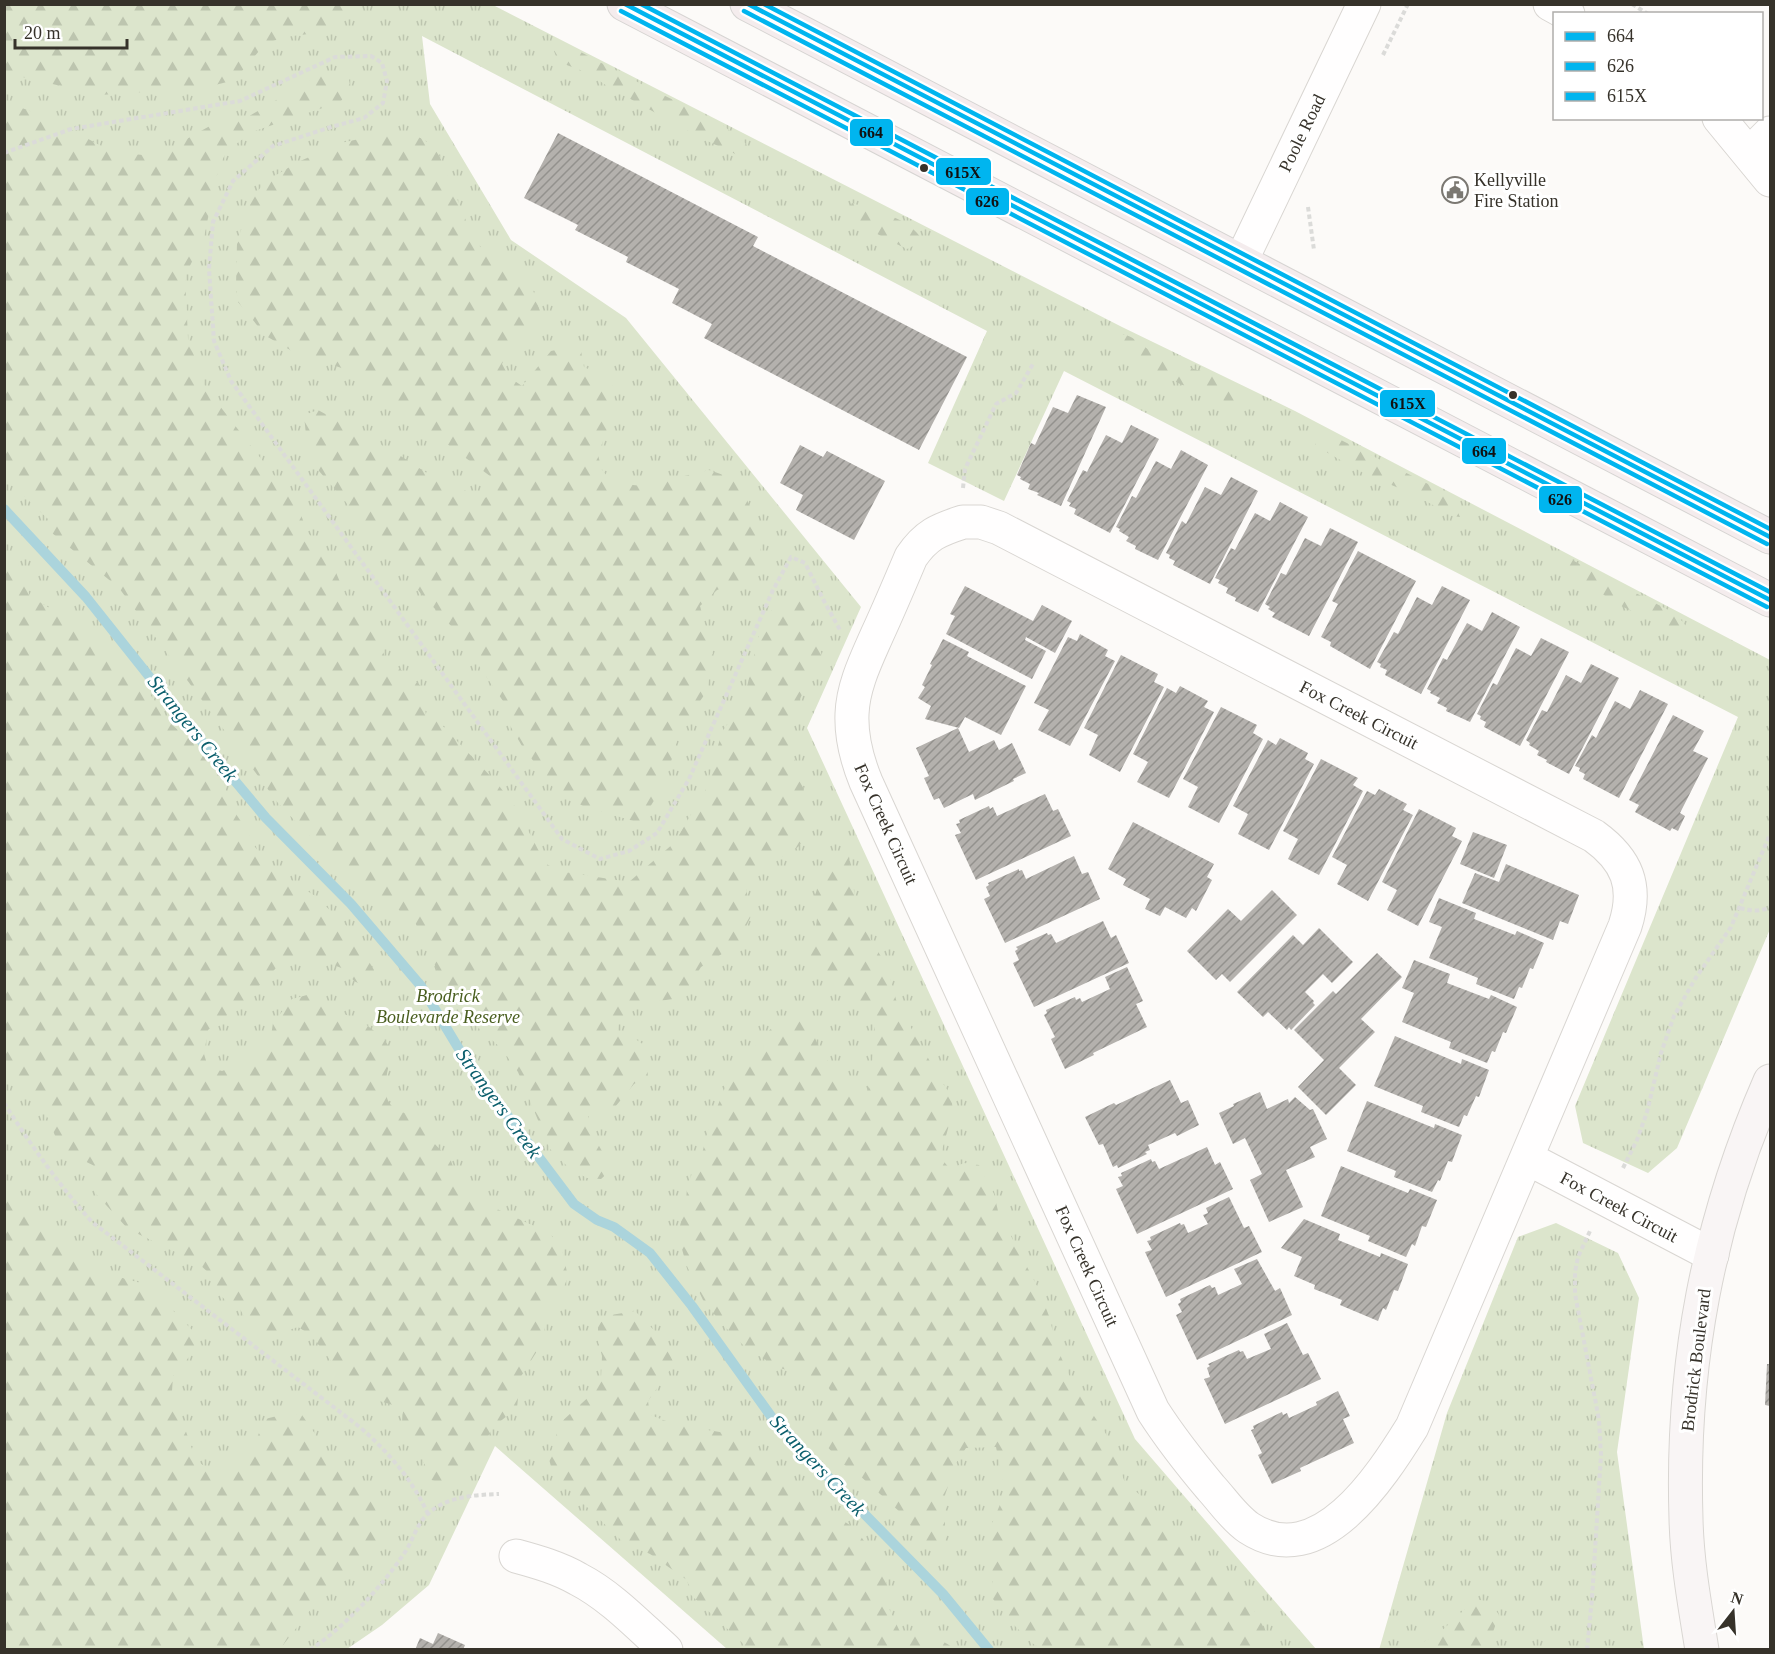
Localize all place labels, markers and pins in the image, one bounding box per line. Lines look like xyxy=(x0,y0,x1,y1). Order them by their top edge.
unlabelled marker xyxy=(918,162,930,174)
place label: Kellyville Fire Station xyxy=(1474,170,1559,211)
public building icon: Kellyville Fire Station xyxy=(1440,175,1470,205)
unlabelled marker xyxy=(1507,389,1519,401)

